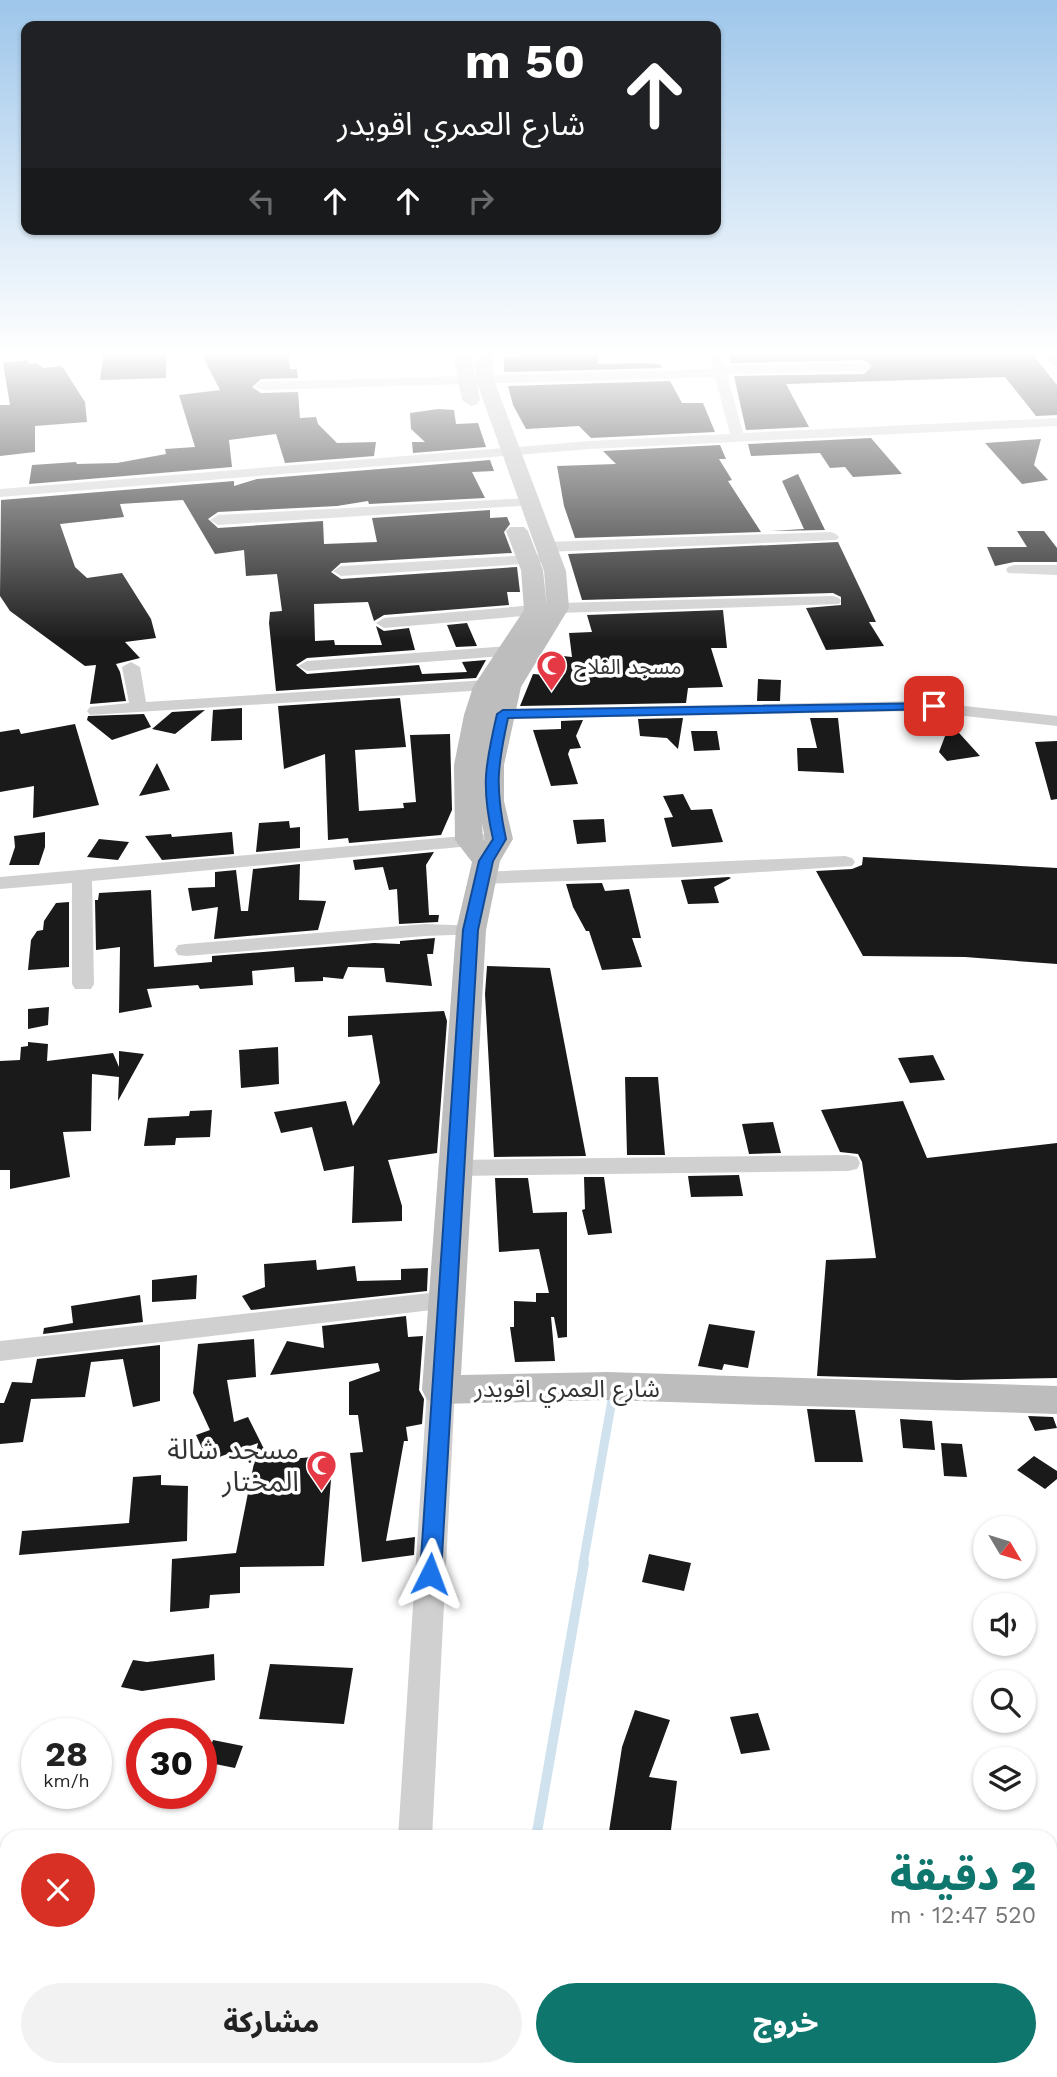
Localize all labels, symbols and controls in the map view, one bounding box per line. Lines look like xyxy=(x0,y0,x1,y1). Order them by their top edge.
text: 50 m xyxy=(465,32,585,90)
icon: ahead xyxy=(609,49,700,140)
text: شارع العمري اقويدر xyxy=(337,105,585,143)
icon: left xyxy=(243,182,281,220)
icon: ahead xyxy=(316,182,354,220)
icon: ahead xyxy=(389,182,427,220)
icon: right xyxy=(462,182,500,220)
mosque icon: مسجد الفلاح xyxy=(534,649,568,693)
place label: مسجد الفلاح xyxy=(574,654,681,682)
pin xyxy=(904,676,964,736)
icon: arrive xyxy=(915,687,953,725)
street label: شارع العمري اقويدر xyxy=(473,1375,660,1408)
place label: مسجد شالة المختار xyxy=(167,1433,299,1498)
mosque icon: مسجد شالة المختار xyxy=(305,1448,339,1492)
north arrow xyxy=(973,1516,1036,1578)
map controls xyxy=(973,1516,1036,1810)
position arrow xyxy=(393,1537,467,1611)
button: sound xyxy=(973,1593,1036,1656)
button: search xyxy=(973,1670,1036,1733)
speed limit sign: 30 xyxy=(126,1718,217,1809)
text: 28 xyxy=(45,1733,88,1775)
button: layers xyxy=(973,1747,1036,1810)
text: km/h xyxy=(43,1770,90,1791)
text: 2 دقيقة xyxy=(890,1851,1036,1900)
button: close xyxy=(21,1853,95,1927)
text: 520 m · 12:47 xyxy=(890,1902,1036,1929)
button: مشاركة xyxy=(21,1983,522,2063)
button: خروج xyxy=(536,1983,1036,2063)

